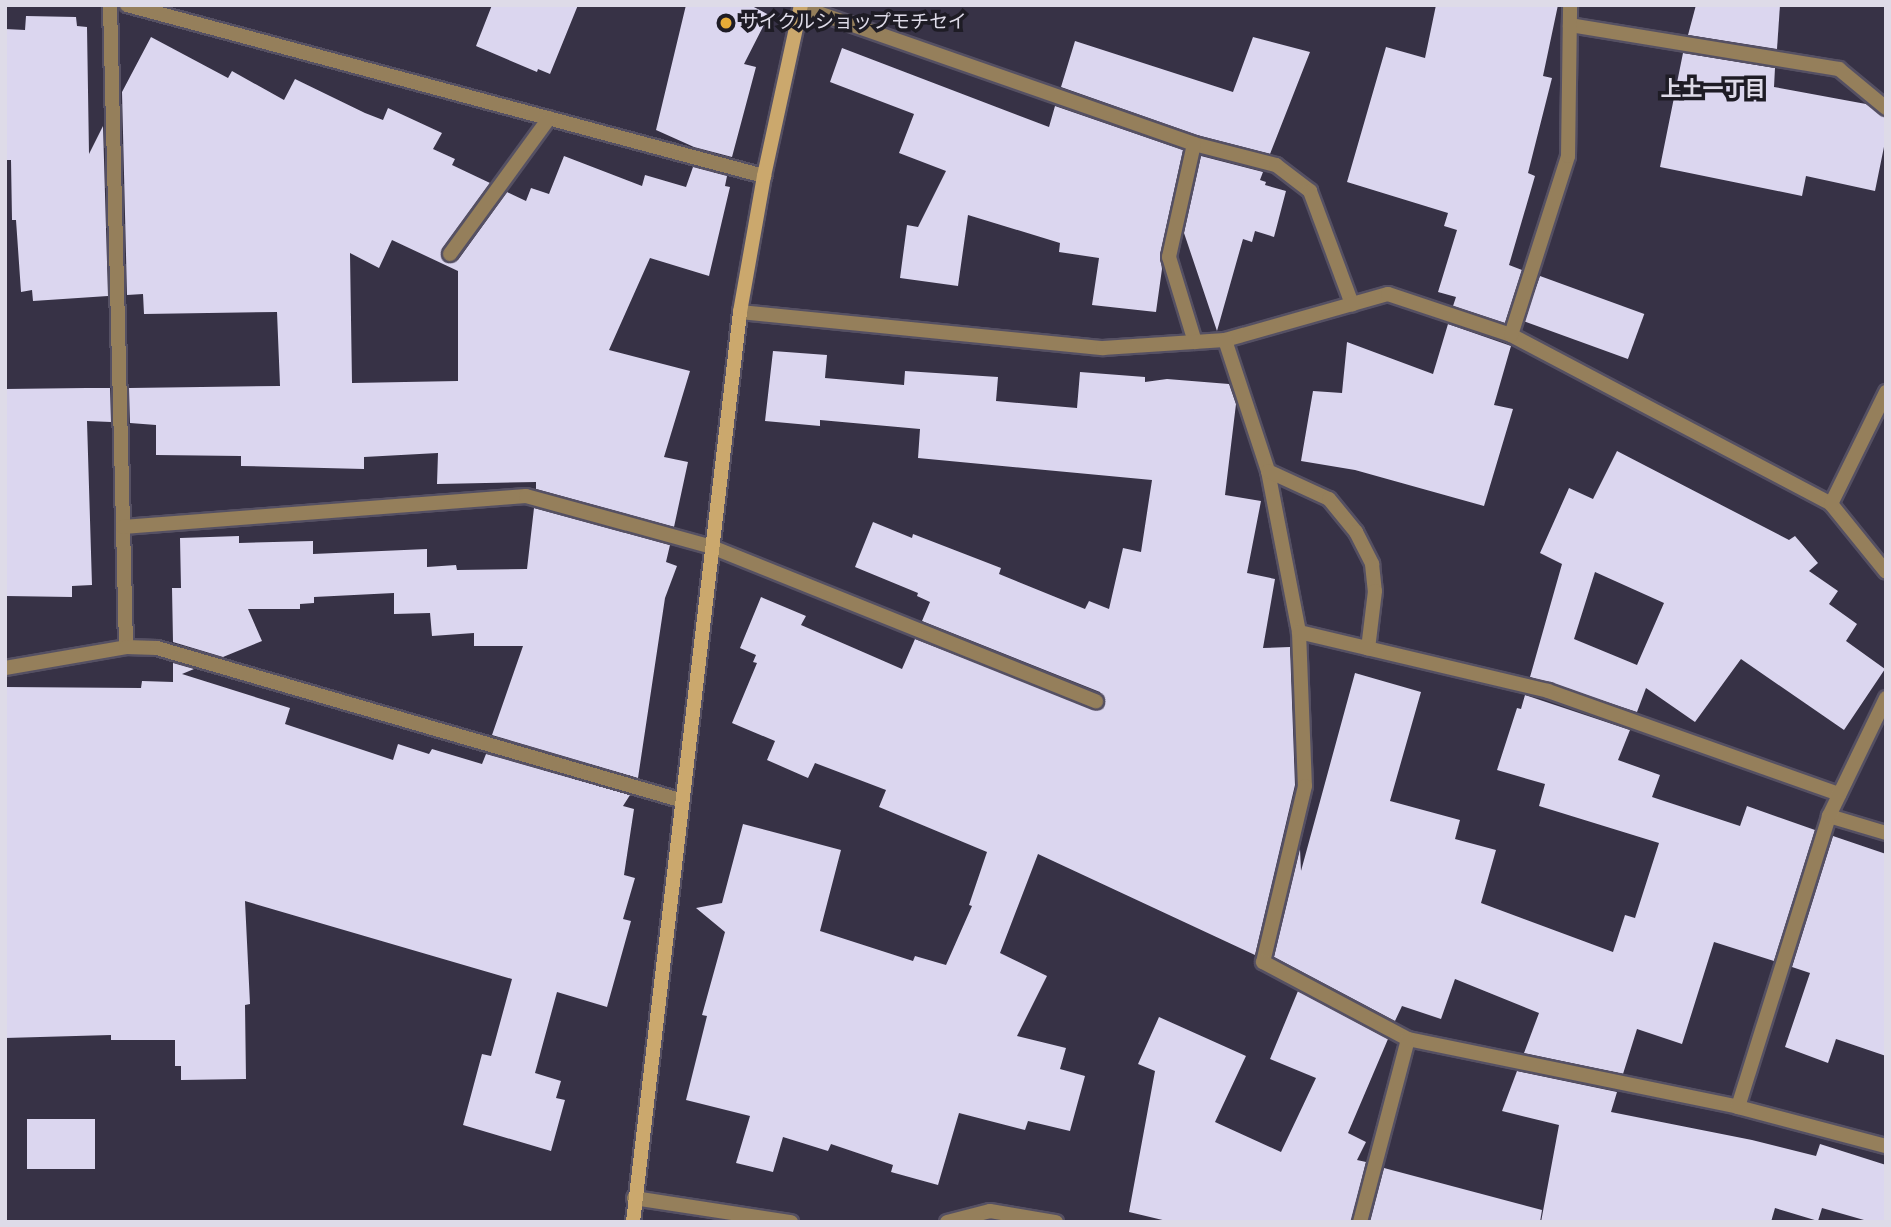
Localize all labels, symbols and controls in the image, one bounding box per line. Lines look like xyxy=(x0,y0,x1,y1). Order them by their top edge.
place label: サイクルショップモチセイ xyxy=(740,12,968,34)
marker: サイクルショップモチセイ xyxy=(718,15,734,31)
district label: 上土一丁目 xyxy=(1661,76,1765,102)

